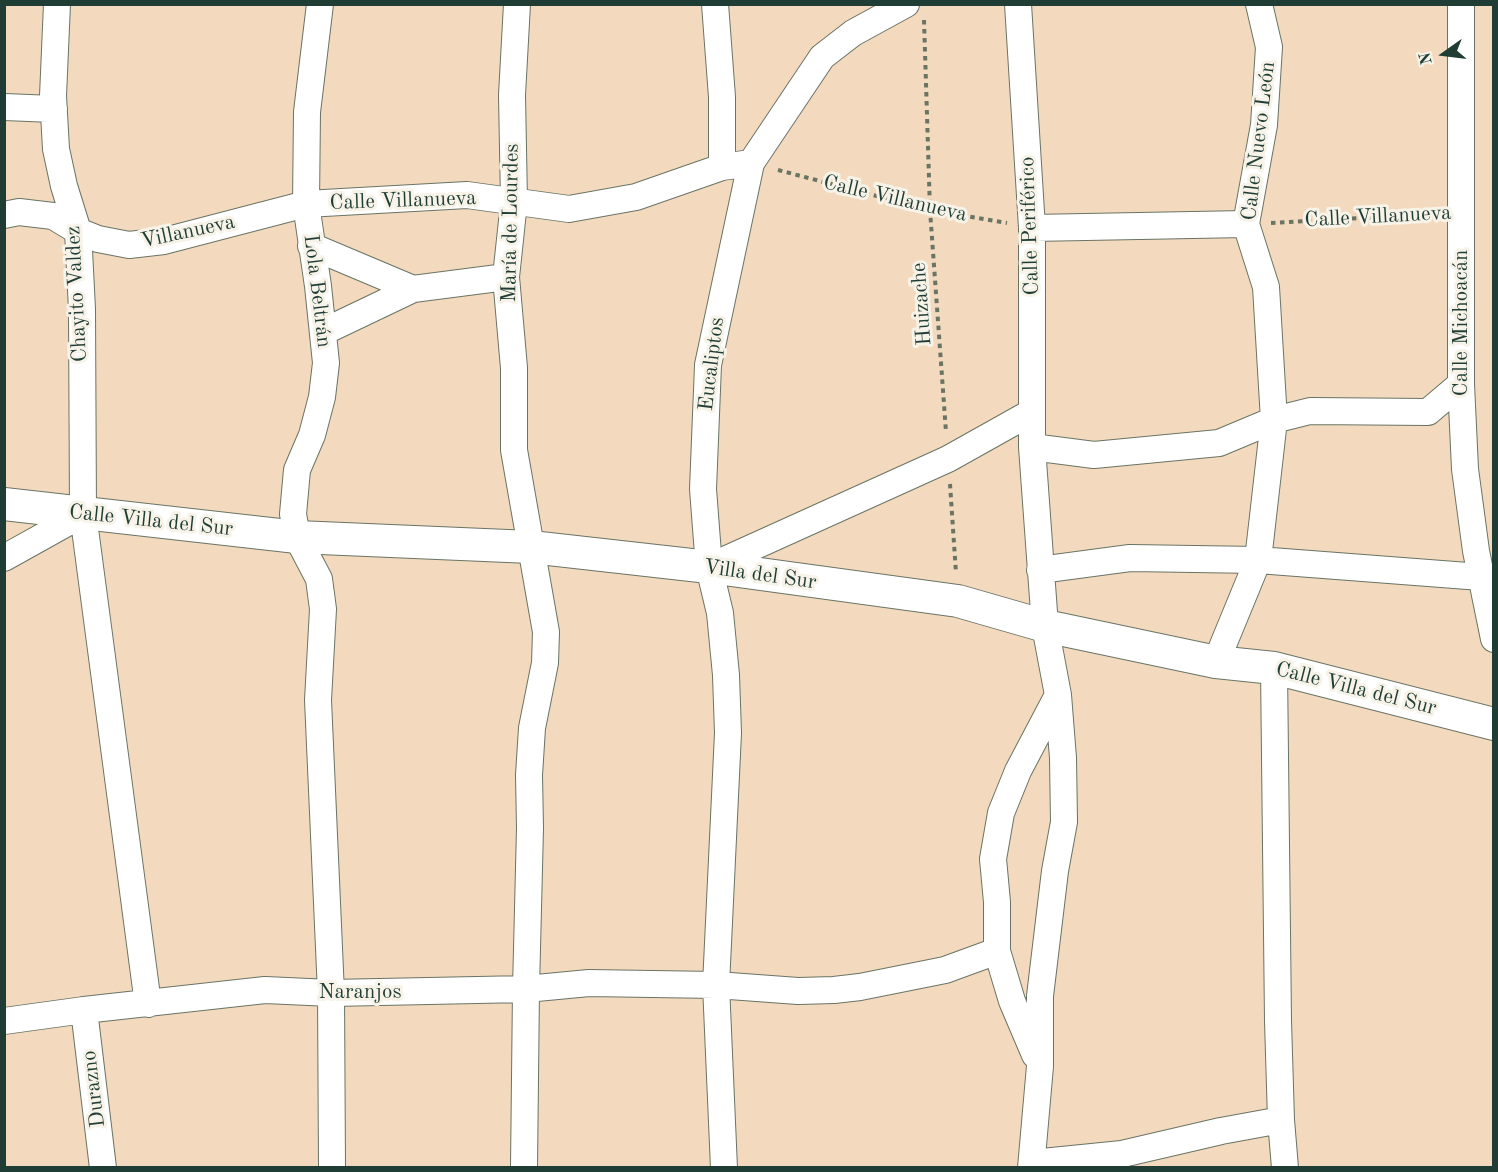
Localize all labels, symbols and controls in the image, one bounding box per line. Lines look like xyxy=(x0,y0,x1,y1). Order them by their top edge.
north arrow xyxy=(1414,24,1474,84)
text: N xyxy=(1417,50,1436,66)
street label: Calle Nuevo León xyxy=(1237,60,1281,222)
street label: María de Lourdes xyxy=(497,143,525,303)
street label: Calle Periférico xyxy=(1015,156,1045,296)
street label: Calle Villanueva xyxy=(821,170,969,228)
street label: Calle Villanueva xyxy=(329,186,477,216)
street label: Calle Villanueva xyxy=(1304,201,1452,233)
street label: Villanueva xyxy=(139,210,237,254)
street label: Chayito Valdez xyxy=(61,225,93,363)
street label: Lola Beltrán xyxy=(298,233,336,349)
street label: Calle Michoacán xyxy=(1448,250,1474,396)
street label: Huizache xyxy=(907,262,937,346)
street label: Eucaliptos xyxy=(694,316,730,412)
street label: Calle Villa del Sur xyxy=(68,500,234,542)
street label: Villa del Sur xyxy=(702,555,818,595)
street label: Calle Villa del Sur xyxy=(1273,657,1439,721)
street label: Naranjos xyxy=(318,979,402,1005)
street label: Durazno xyxy=(77,1049,111,1129)

